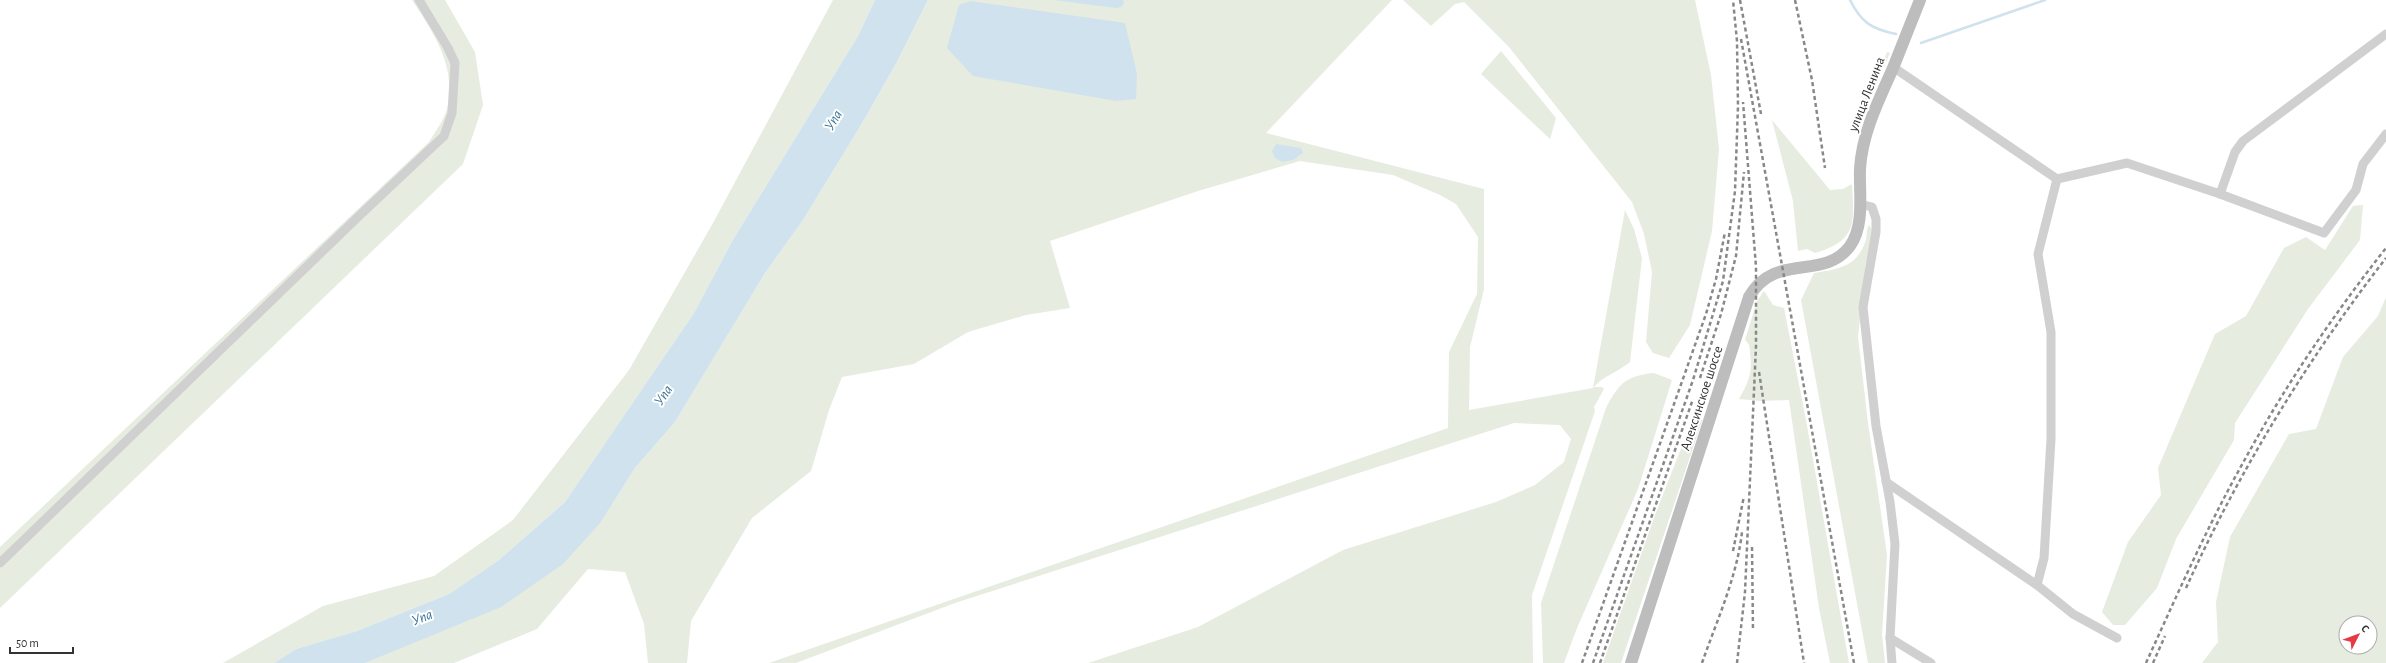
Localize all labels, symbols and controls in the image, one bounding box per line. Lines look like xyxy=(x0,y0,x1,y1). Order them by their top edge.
street label: улица Ленина xyxy=(1846,55,1888,135)
water label: Упа xyxy=(822,107,845,133)
street label: Алексинское шоссе xyxy=(1678,344,1726,452)
water label: Упа xyxy=(651,382,675,408)
water label: Упа xyxy=(410,607,435,628)
north arrow xyxy=(2338,615,2378,655)
text: С xyxy=(2359,623,2371,635)
scale bar xyxy=(10,629,73,655)
text: 50 m xyxy=(16,637,39,649)

